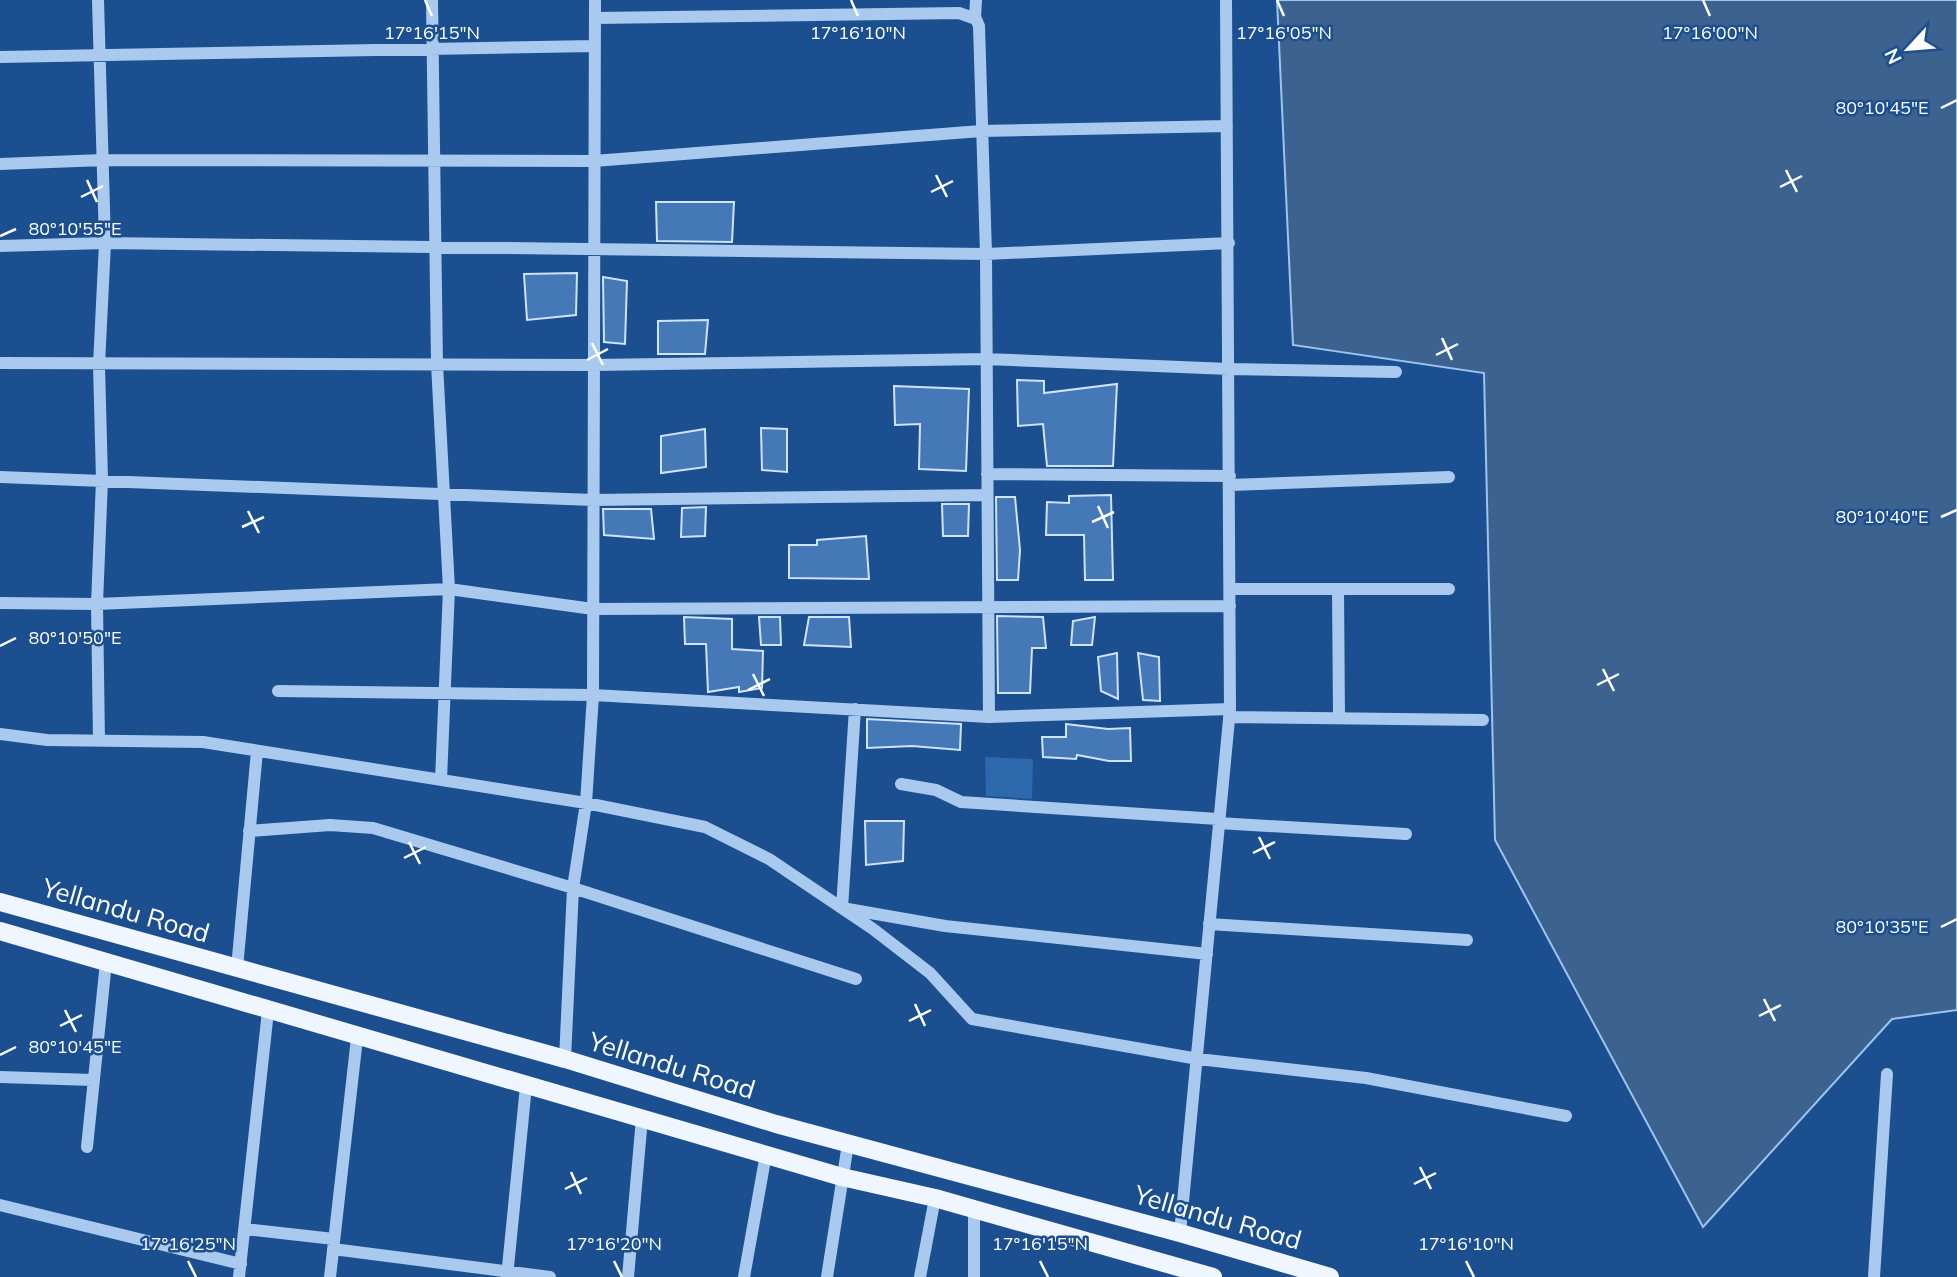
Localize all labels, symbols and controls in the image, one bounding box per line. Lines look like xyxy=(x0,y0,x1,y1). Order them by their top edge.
north arrow xyxy=(1873,14,1943,84)
text: 17°16'15"N xyxy=(384,21,480,44)
text: 17°16'10"N xyxy=(810,21,906,44)
text: 17°16'05"N xyxy=(1236,21,1332,44)
text: 17°16'00"N xyxy=(1662,21,1758,44)
text: N xyxy=(1879,45,1907,68)
text: 80°10'45"E xyxy=(1835,96,1929,119)
text: 80°10'55"E xyxy=(28,217,122,240)
text: 80°10'40"E xyxy=(1835,505,1929,528)
text: 80°10'50"E xyxy=(28,626,122,649)
street label: Yellandu Road xyxy=(38,870,213,950)
text: 80°10'35"E xyxy=(1835,915,1929,938)
street label: Yellandu Road xyxy=(584,1024,759,1106)
text: 80°10'45"E xyxy=(28,1035,122,1058)
street label: Yellandu Road xyxy=(1130,1177,1305,1257)
text: 17°16'25"N xyxy=(140,1232,236,1255)
text: 17°16'20"N xyxy=(566,1232,662,1255)
text: 17°16'15"N xyxy=(992,1232,1088,1255)
text: 17°16'10"N xyxy=(1418,1232,1514,1255)

